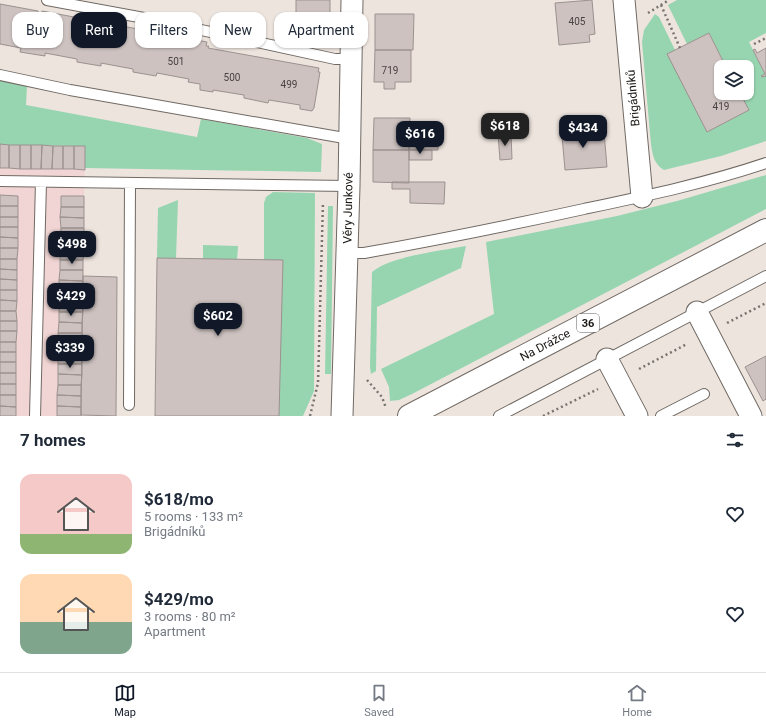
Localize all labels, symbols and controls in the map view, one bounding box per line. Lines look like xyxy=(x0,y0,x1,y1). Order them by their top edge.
chip: Buy xyxy=(12,12,63,48)
chip: Rent xyxy=(71,12,127,48)
chip: Filters xyxy=(135,12,202,48)
chip: New xyxy=(210,12,266,48)
chip: Apartment xyxy=(274,12,368,48)
house number: 405 xyxy=(569,16,586,27)
house number: 501 xyxy=(168,56,184,67)
map controls xyxy=(714,60,754,100)
button: layers xyxy=(714,60,754,100)
house number: 719 xyxy=(382,65,398,76)
street label: Brigádníků xyxy=(624,69,642,127)
house number: 500 xyxy=(224,72,241,83)
house number: 499 xyxy=(281,79,297,90)
house number: 419 xyxy=(713,101,729,112)
pin: $618 xyxy=(481,113,529,147)
pin: $434 xyxy=(559,115,607,149)
text: $618 xyxy=(490,118,520,133)
text: $434 xyxy=(568,120,598,135)
pin: $616 xyxy=(396,121,444,155)
text: $616 xyxy=(405,126,435,141)
street label: Věry Junkové xyxy=(340,172,356,244)
pin: $498 xyxy=(48,231,96,265)
text: $498 xyxy=(57,236,87,251)
pin: $429 xyxy=(47,283,95,317)
text: $429 xyxy=(56,288,86,303)
pin: $602 xyxy=(194,303,242,337)
text: $602 xyxy=(203,308,233,323)
road number: 36 xyxy=(577,314,599,332)
street label: Na Drážce xyxy=(518,326,572,364)
pin: $339 xyxy=(46,335,94,369)
text: $339 xyxy=(55,340,85,355)
icon: filters xyxy=(724,429,746,451)
text: 7 homes xyxy=(20,430,86,450)
text: $618/mo xyxy=(144,489,214,509)
icon: home xyxy=(52,490,100,538)
icon: heart xyxy=(724,503,746,525)
text: 5 rooms · 133 m² xyxy=(144,509,243,524)
text: Brigádníků xyxy=(144,524,206,539)
text: $429/mo xyxy=(144,589,214,609)
icon: home xyxy=(52,590,100,638)
icon: heart xyxy=(724,603,746,625)
text: 3 rooms · 80 m² xyxy=(144,609,236,624)
text: Apartment xyxy=(144,624,206,639)
tab: Map xyxy=(114,682,136,719)
tab: Saved xyxy=(364,682,394,719)
tab: Home xyxy=(622,682,652,719)

